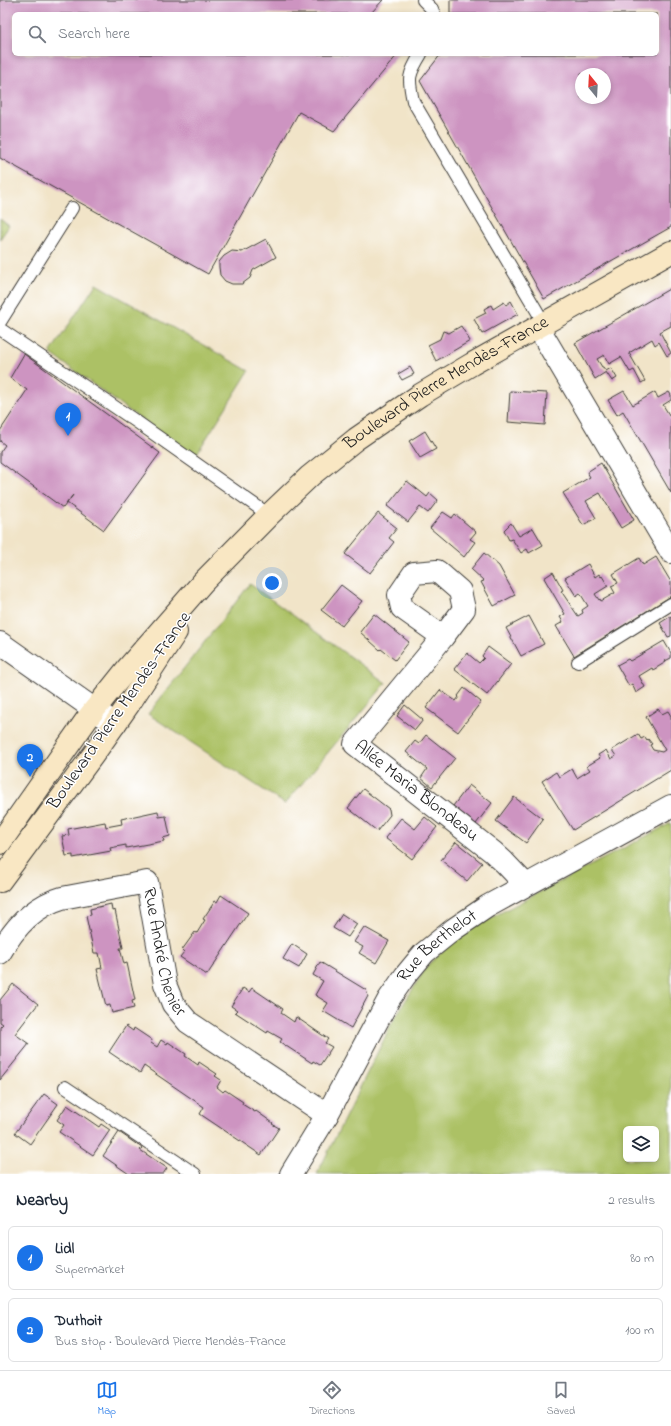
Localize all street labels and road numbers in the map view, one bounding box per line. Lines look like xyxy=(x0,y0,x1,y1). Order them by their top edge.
street label: Boulevard Pierre Mendès-France xyxy=(338,310,555,457)
street label: Boulevard Pierre Mendès-France xyxy=(41,606,199,816)
street label: Allée Maria Blondeau xyxy=(348,735,484,849)
street label: Rue André Chenier xyxy=(135,885,192,1023)
street label: Rue Berthelot xyxy=(391,904,483,988)

